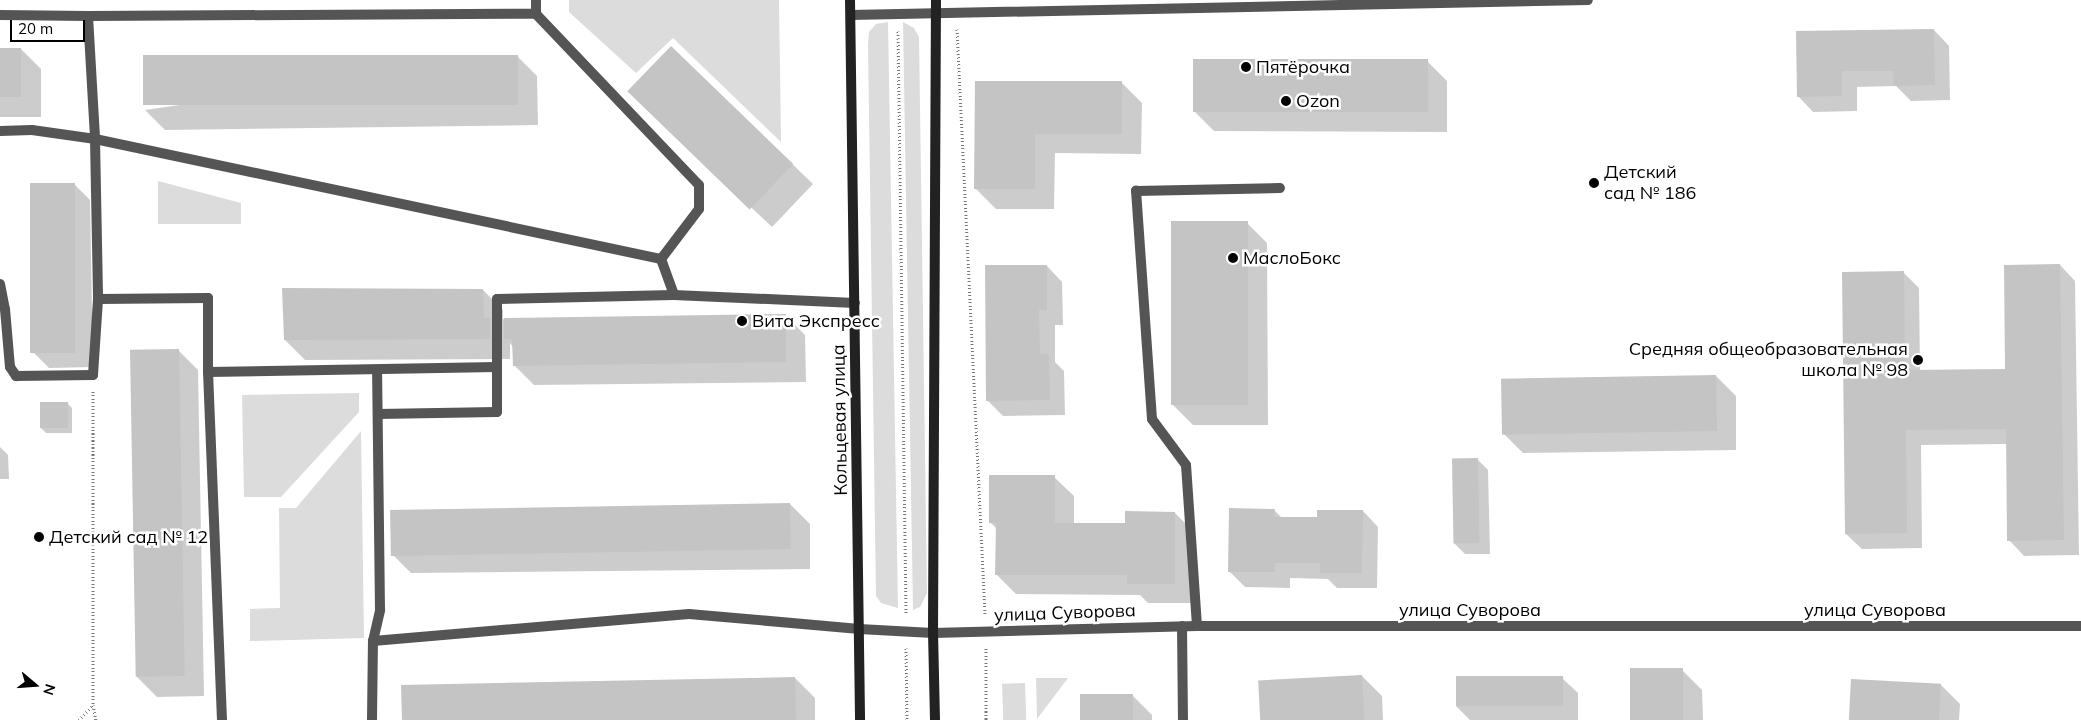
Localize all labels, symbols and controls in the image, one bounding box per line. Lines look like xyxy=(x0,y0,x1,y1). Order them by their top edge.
scale bar xyxy=(12,10,88,42)
text: 20 m xyxy=(18,19,53,38)
place label: Пятёрочка xyxy=(1256,56,1350,78)
marker: Пятёрочка xyxy=(1240,61,1252,73)
place label: Ozon xyxy=(1296,90,1340,112)
marker: Ozon xyxy=(1280,95,1292,107)
place label: Детский сад № 186 xyxy=(1604,162,1696,204)
marker: Детский сад № 186 xyxy=(1588,177,1600,189)
place label: МаслоБокс xyxy=(1243,247,1341,269)
marker: МаслоБокс xyxy=(1227,252,1239,264)
place label: Вита Экспресс xyxy=(752,310,880,332)
marker: Вита Экспресс xyxy=(736,315,748,327)
place label: Средняя общеобразовательная школа № 98 xyxy=(1629,339,1908,382)
street label: Кольцевая улица xyxy=(828,344,852,496)
marker: Средняя общеобразовательная школа № 98 xyxy=(1912,354,1924,366)
place label: Детский сад № 12 xyxy=(49,526,208,548)
marker: Детский сад № 12 xyxy=(33,531,45,543)
street label: улица Суворова xyxy=(1399,599,1541,621)
street label: улица Суворова xyxy=(1804,599,1946,621)
street label: улица Суворова xyxy=(994,600,1136,626)
north arrow xyxy=(10,660,60,710)
text: N xyxy=(39,682,59,697)

